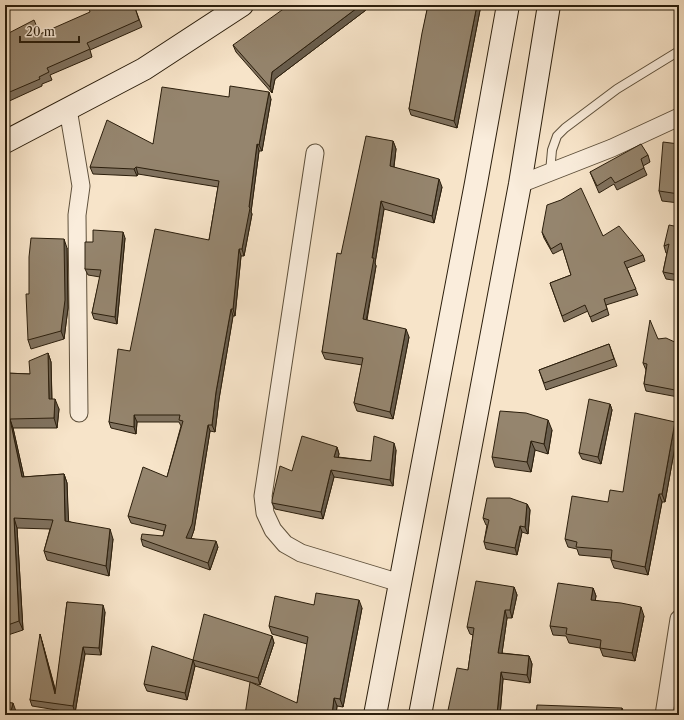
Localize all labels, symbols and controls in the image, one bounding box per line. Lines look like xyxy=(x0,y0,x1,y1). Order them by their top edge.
scale bar xyxy=(20,18,79,44)
text: 20 m xyxy=(26,24,55,39)

